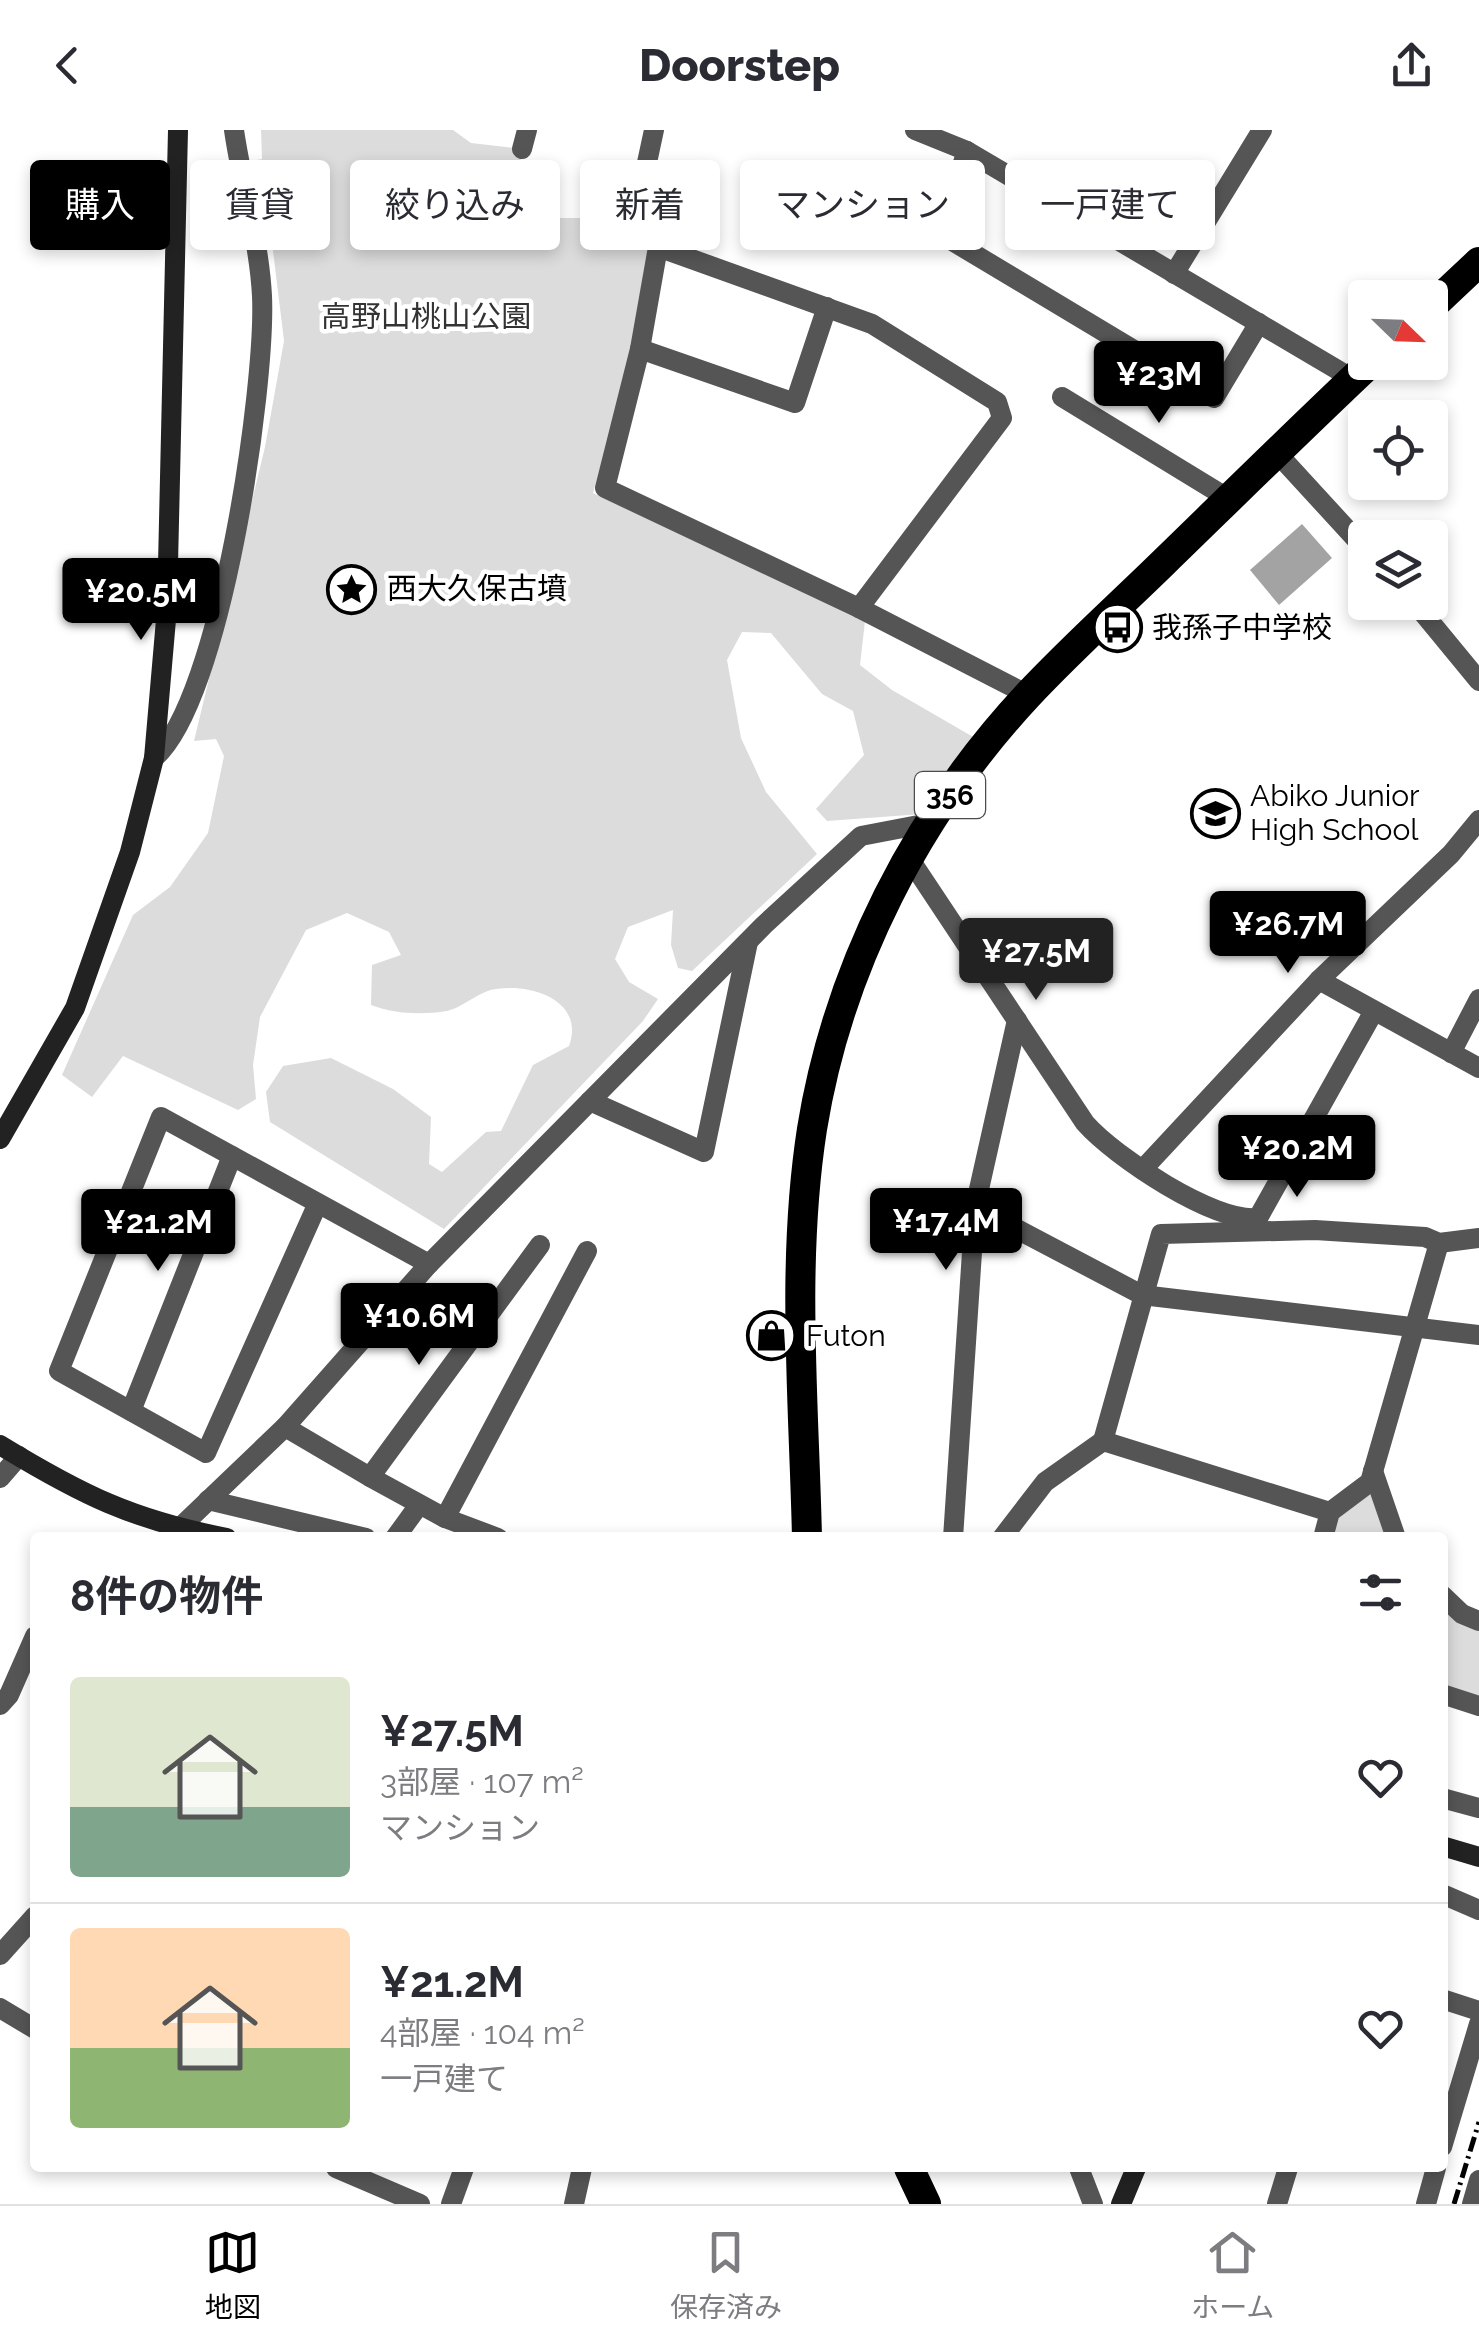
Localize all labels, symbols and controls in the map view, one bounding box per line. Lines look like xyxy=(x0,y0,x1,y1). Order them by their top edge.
icon: back xyxy=(40,38,95,93)
icon: share xyxy=(1384,38,1439,93)
text: Doorstep xyxy=(639,39,840,92)
chip: 購入 xyxy=(30,160,170,250)
chip: 賃貸 xyxy=(190,160,330,250)
chip: 絞り込み xyxy=(350,160,560,250)
chip: 新着 xyxy=(580,160,720,250)
chip: マンション xyxy=(740,160,985,250)
chip: 一戸建て xyxy=(1005,160,1215,250)
north arrow xyxy=(1348,280,1448,380)
map controls xyxy=(1348,280,1448,620)
park label: 高野山桃山公園 xyxy=(321,299,531,334)
pin: ¥23M xyxy=(1100,341,1218,426)
text: ¥23M xyxy=(1116,355,1202,392)
button: locate xyxy=(1348,400,1448,500)
button: layers xyxy=(1348,520,1448,620)
pin: ¥20.5M xyxy=(60,558,222,643)
place icon: 西大久保古墳 xyxy=(326,563,378,615)
place label: 西大久保古墳 xyxy=(387,571,567,606)
text: ¥20.5M xyxy=(84,572,198,609)
bus stop icon: 我孫子中学校 xyxy=(1091,602,1143,654)
place label: 我孫子中学校 xyxy=(1152,610,1332,645)
road number: 356 xyxy=(915,772,985,818)
place label: Abiko Junior High School xyxy=(1250,778,1420,847)
school or university icon: Abiko Junior High School xyxy=(1189,787,1241,839)
pin: ¥26.7M xyxy=(1207,891,1369,976)
text: ¥26.7M xyxy=(1232,905,1344,942)
pin: ¥27.5M xyxy=(955,918,1117,1003)
text: ¥27.5M xyxy=(981,932,1091,969)
pin: ¥20.2M xyxy=(1216,1115,1378,1200)
text: ¥20.2M xyxy=(1240,1129,1354,1166)
pin: ¥17.4M xyxy=(865,1188,1027,1273)
pin: ¥21.2M xyxy=(77,1189,239,1274)
text: ¥17.4M xyxy=(892,1202,1000,1239)
text: ¥21.2M xyxy=(103,1203,213,1240)
pin: ¥10.6M xyxy=(338,1283,500,1368)
text: ¥10.6M xyxy=(363,1297,475,1334)
shop icon: Futon xyxy=(745,1310,797,1362)
place label: Futon xyxy=(806,1318,886,1353)
icon: filters xyxy=(1353,1565,1408,1620)
text: 8件の物件 xyxy=(70,1572,263,1621)
text: ¥27.5M xyxy=(380,1707,524,1756)
icon: home xyxy=(150,1717,270,1837)
icon: heart xyxy=(1353,1750,1408,1805)
text: 3部屋 · 107 m² xyxy=(380,1763,584,1800)
text: マンション xyxy=(380,1809,540,1846)
text: ¥21.2M xyxy=(380,1958,524,2007)
icon: home xyxy=(150,1968,270,2088)
icon: heart xyxy=(1353,2001,1408,2056)
text: 4部屋 · 104 m² xyxy=(380,2014,585,2051)
text: 一戸建て xyxy=(380,2060,508,2097)
tab: 地図 xyxy=(205,2225,261,2325)
tab: 保存済み xyxy=(670,2225,782,2325)
tab: ホーム xyxy=(1191,2225,1274,2325)

